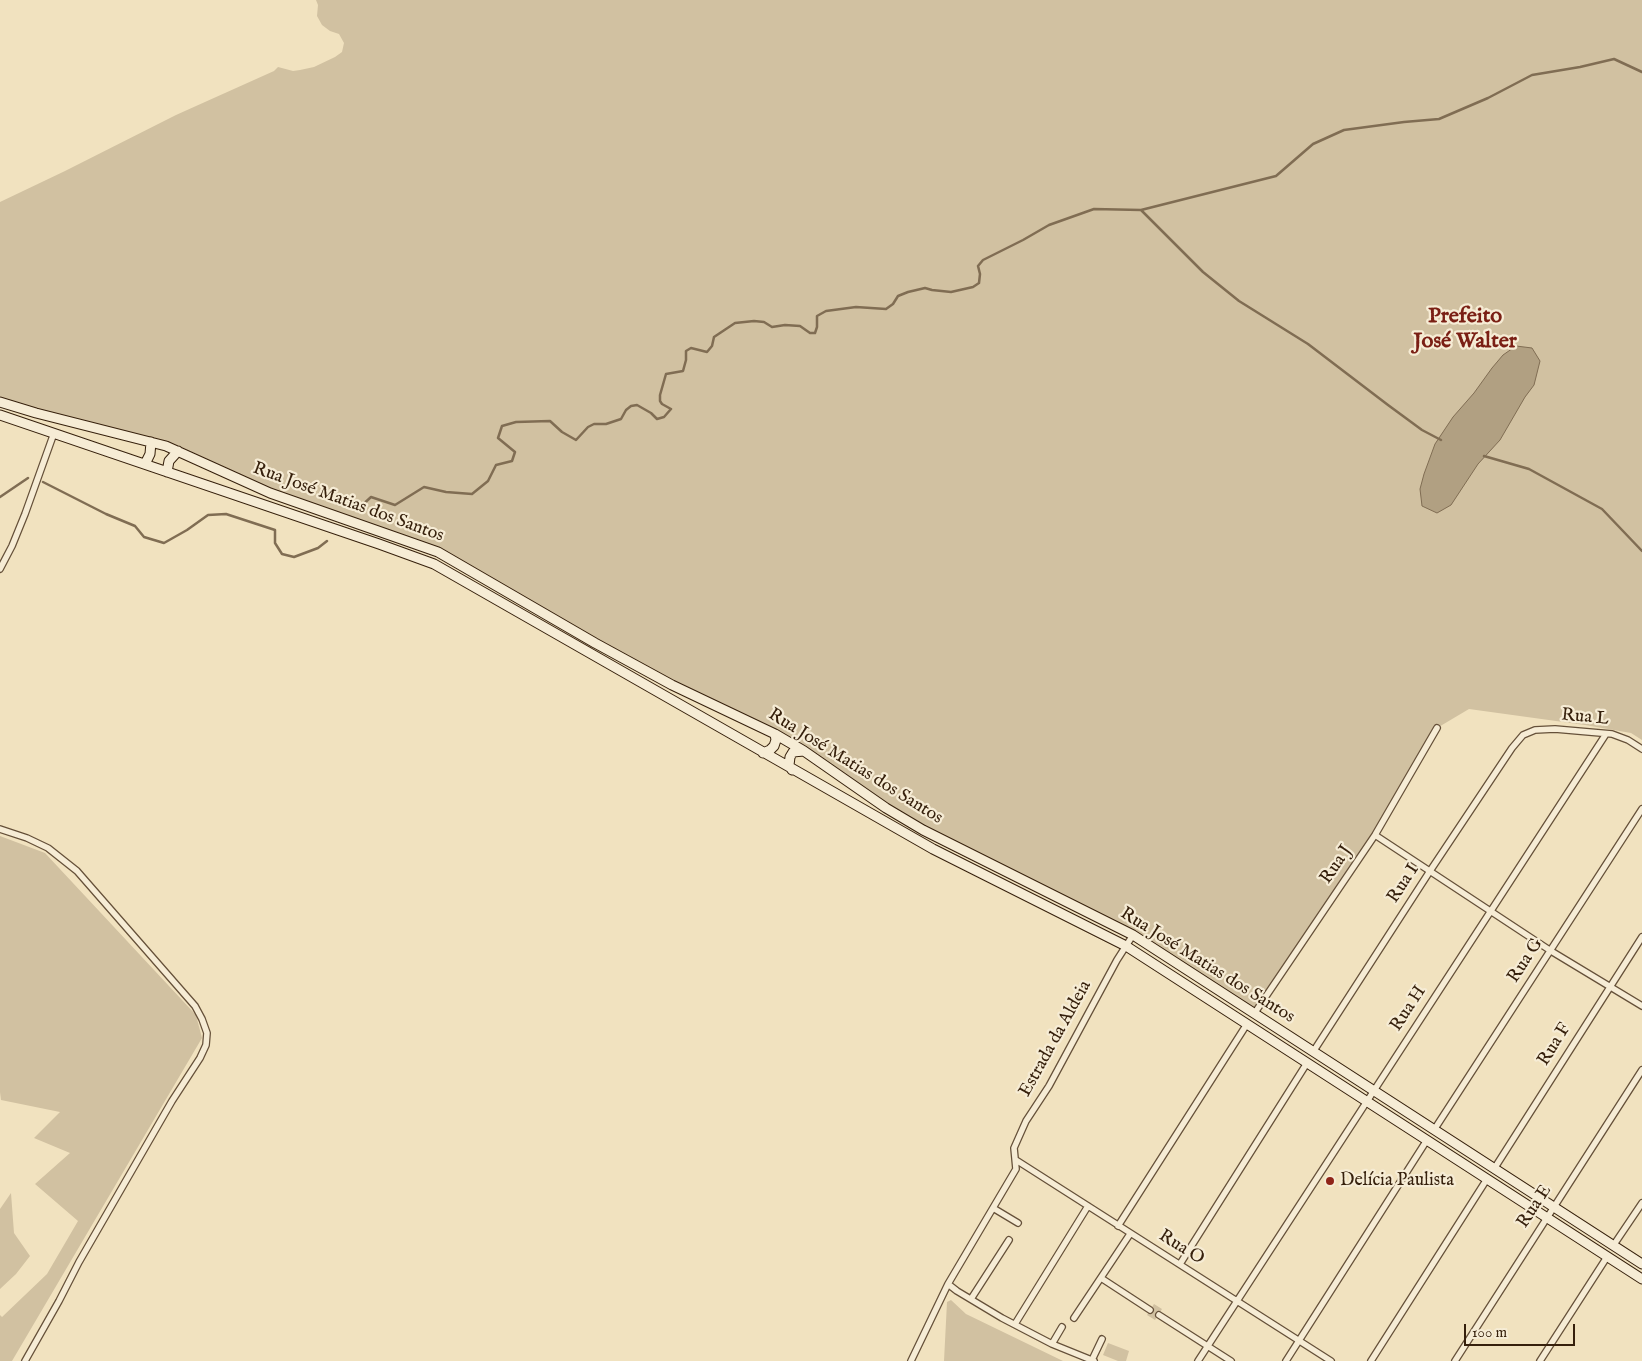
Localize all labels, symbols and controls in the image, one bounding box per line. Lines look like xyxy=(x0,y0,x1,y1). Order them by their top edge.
district label: Prefeito José Walter xyxy=(1413,304,1517,356)
street label: Rua José Matias dos Santos xyxy=(250,458,446,548)
street label: Rua José Matias dos Santos xyxy=(764,704,946,830)
street label: Rua L xyxy=(1560,705,1610,731)
street label: Rua J xyxy=(1316,842,1358,888)
street label: Rua I xyxy=(1383,860,1425,908)
street label: Rua José Matias dos Santos xyxy=(1116,903,1298,1029)
street label: Rua G xyxy=(1504,935,1548,987)
street label: Estrada da Aldeia xyxy=(1015,977,1097,1101)
street label: Rua H xyxy=(1386,982,1432,1036)
street label: Rua F xyxy=(1534,1020,1576,1070)
place label: Delícia Paulista xyxy=(1340,1170,1454,1192)
marker: Delícia Paulista xyxy=(1324,1175,1336,1187)
street label: Rua E xyxy=(1513,1181,1557,1233)
street label: Rua O xyxy=(1154,1226,1208,1270)
scale bar xyxy=(1467,1314,1578,1346)
text: 100 m xyxy=(1472,1323,1507,1342)

